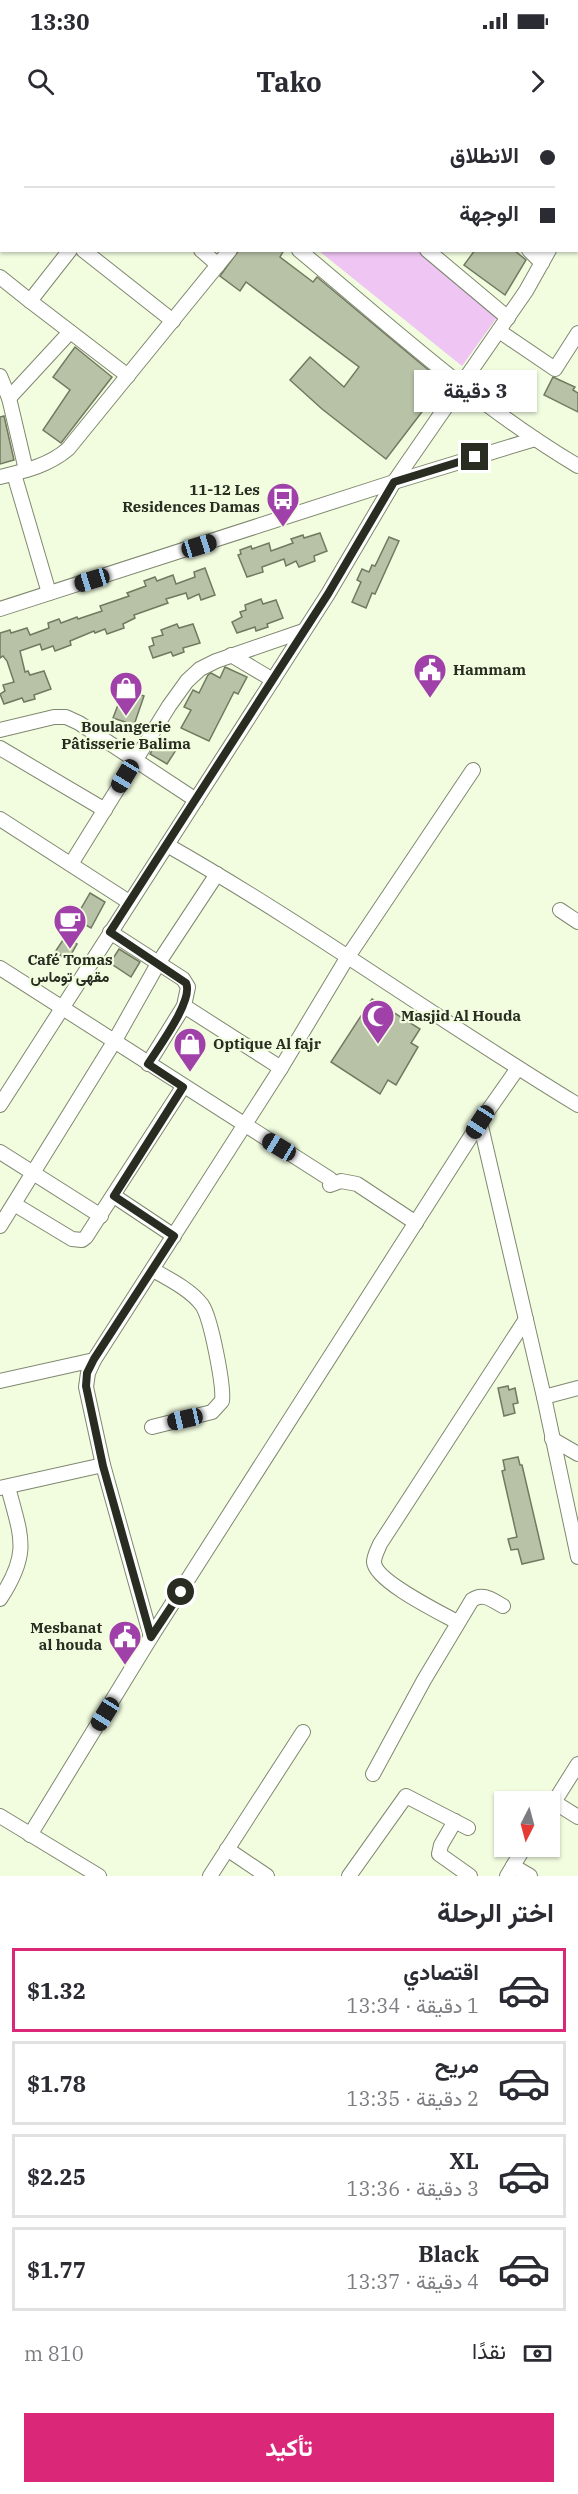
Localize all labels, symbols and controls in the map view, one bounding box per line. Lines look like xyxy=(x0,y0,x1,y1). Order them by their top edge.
text: 13:30 xyxy=(30,7,89,36)
text: Tako xyxy=(256,64,322,99)
icon: search xyxy=(24,65,57,98)
icon: forward xyxy=(521,65,554,98)
text: الانطلاق xyxy=(450,140,519,169)
text: الوجهة xyxy=(459,198,519,227)
callout: 3 دقيقة xyxy=(414,370,536,412)
text: 3 دقيقة xyxy=(444,377,507,404)
route end xyxy=(461,443,488,470)
place label: 11-12 Les Residences Damas xyxy=(122,480,260,516)
bus stop icon: 11-12 Les Residences Damas xyxy=(265,481,301,528)
car xyxy=(179,532,219,560)
car xyxy=(72,566,112,594)
public building icon: Hammam xyxy=(412,652,448,699)
place label: Hammam xyxy=(453,660,526,679)
shop icon: Boulangerie Pâtisserie Balima xyxy=(108,670,144,717)
place label: Boulangerie Pâtisserie Balima xyxy=(61,717,191,753)
car xyxy=(108,756,142,796)
cafe icon: Café Tomas مقهى توماس xyxy=(52,903,88,950)
place label: Café Tomas مقهى توماس xyxy=(27,950,113,986)
mosque icon: Masjid Al Houda xyxy=(360,998,396,1045)
place label: Masjid Al Houda xyxy=(401,1006,521,1025)
shop icon: Optique Al fajr xyxy=(172,1026,208,1073)
place label: Optique Al fajr xyxy=(213,1034,322,1053)
car xyxy=(463,1102,497,1142)
car xyxy=(259,1130,299,1164)
car xyxy=(165,1406,205,1432)
route start xyxy=(167,1578,194,1605)
place label: Mesbanat al houda xyxy=(30,1618,102,1654)
public building icon: Mesbanat al houda xyxy=(107,1619,143,1666)
car xyxy=(88,1694,122,1734)
north arrow xyxy=(494,1791,560,1857)
map controls xyxy=(494,1791,560,1857)
text: اختر الرحلة xyxy=(437,1894,554,1929)
text: اقتصادي xyxy=(403,1957,479,1986)
icon: car xyxy=(497,1963,551,2017)
text: $1.32 xyxy=(27,1976,86,2005)
text: 1 دقيقة · 13:34 xyxy=(347,1992,479,2019)
text: مريح xyxy=(435,2050,479,2079)
icon: car xyxy=(497,2056,551,2110)
text: $1.78 xyxy=(27,2069,86,2098)
text: 2 دقيقة · 13:35 xyxy=(347,2085,479,2112)
text: XL xyxy=(449,2146,479,2175)
icon: car xyxy=(497,2149,551,2203)
text: $2.25 xyxy=(27,2162,86,2191)
text: 3 دقيقة · 13:36 xyxy=(347,2175,479,2202)
text: Black xyxy=(418,2239,479,2268)
icon: car xyxy=(497,2242,551,2296)
text: $1.77 xyxy=(27,2255,86,2284)
text: 4 دقيقة · 13:37 xyxy=(347,2268,479,2295)
text: نقدًا xyxy=(472,2336,506,2365)
icon: cash xyxy=(521,2337,554,2370)
text: 810 m xyxy=(24,2340,84,2367)
button: تأكيد xyxy=(24,2413,554,2482)

